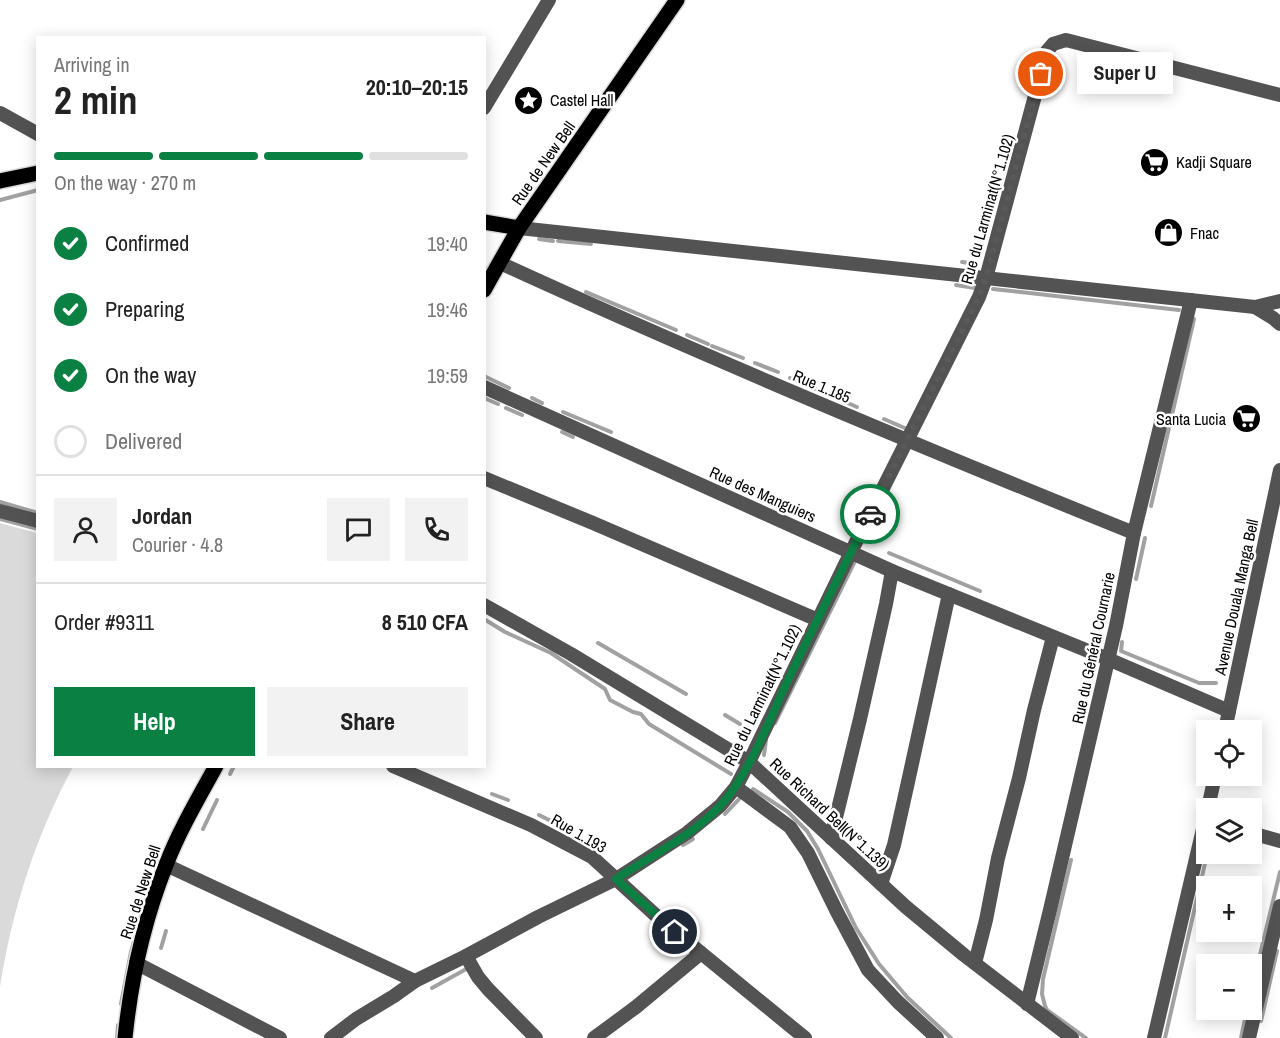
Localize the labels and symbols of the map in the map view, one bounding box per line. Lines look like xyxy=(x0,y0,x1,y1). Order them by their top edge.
pin xyxy=(1015,48,1066,99)
callout: Super U xyxy=(1077,53,1173,95)
place icon: Castel Hall xyxy=(513,84,545,116)
place label: Castel Hall xyxy=(550,89,614,111)
street label: Rue de New Bell xyxy=(506,117,580,209)
street label: Rue du Larminat(N°1.102) xyxy=(955,131,1019,287)
supermarket icon: Kadji Square xyxy=(1139,146,1171,178)
place label: Kadji Square xyxy=(1176,151,1252,173)
shop icon: Fnac xyxy=(1153,217,1185,249)
place label: Fnac xyxy=(1190,222,1220,244)
street label: Rue 1.185 xyxy=(790,364,854,408)
supermarket icon: Santa Lucia xyxy=(1231,403,1263,435)
place label: Santa Lucia xyxy=(1156,408,1227,430)
street label: Rue des Manguiers xyxy=(706,461,820,527)
courier xyxy=(840,484,900,544)
street label: Avenue Douala Manga Bell xyxy=(1209,517,1263,678)
street label: Rue du Général Cournarie xyxy=(1066,570,1120,726)
street label: Rue du Larminat(N°1.102) xyxy=(718,620,806,770)
street label: Rue Richard Bell(N°1.139) xyxy=(765,753,895,875)
street label: Rue 1.193 xyxy=(547,808,611,858)
street label: Rue de New Bell xyxy=(114,842,166,942)
pin xyxy=(649,906,700,957)

